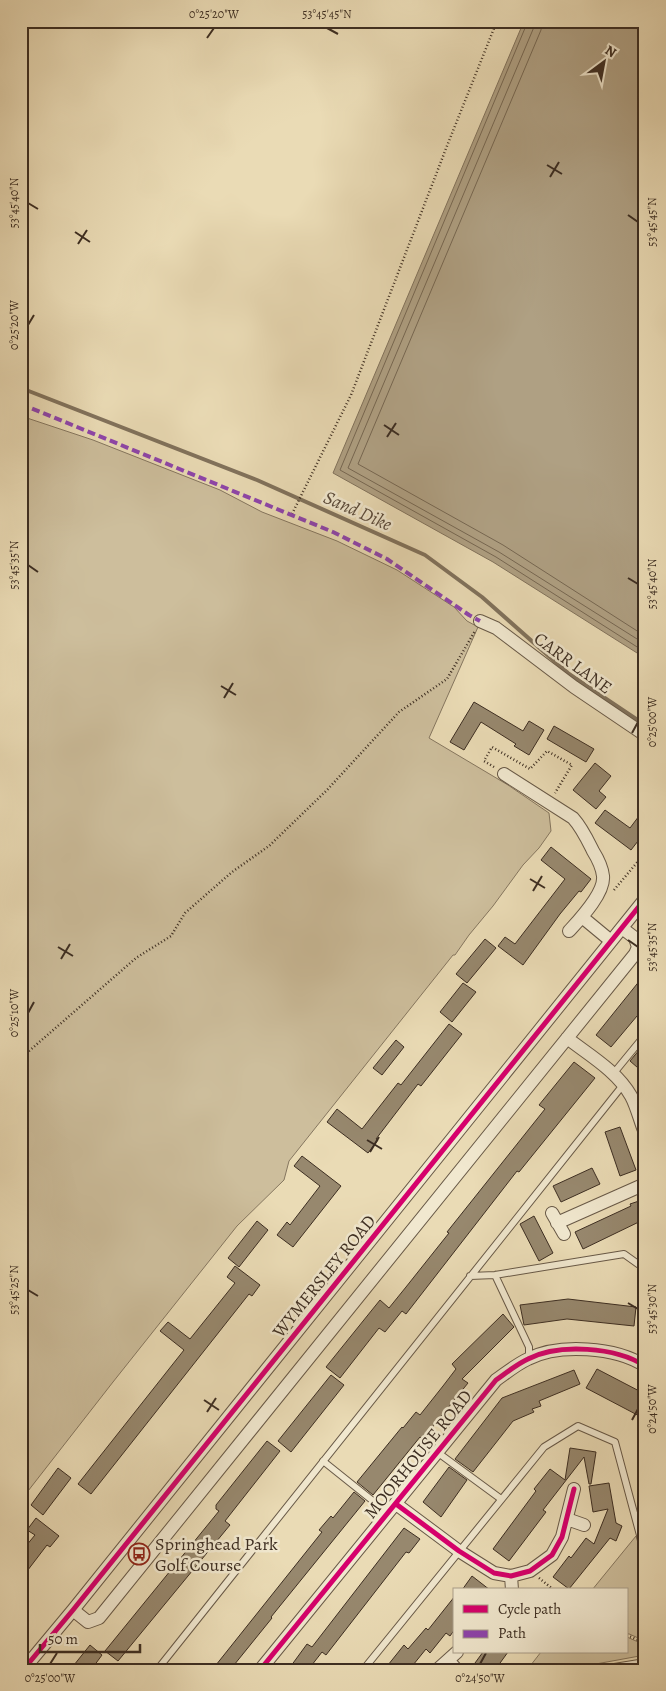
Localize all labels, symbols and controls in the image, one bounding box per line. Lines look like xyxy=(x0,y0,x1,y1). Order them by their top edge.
text: 0°25'20"W xyxy=(189,6,240,22)
text: 53°45'45"N xyxy=(302,6,352,22)
north arrow xyxy=(578,38,628,88)
text: N xyxy=(601,41,620,62)
text: 53°45'40"N xyxy=(6,177,22,228)
text: 53°45'45"N xyxy=(644,197,660,247)
text: 0°25'20"W xyxy=(6,299,22,350)
water label: Sand Dike xyxy=(319,484,396,538)
text: 53°45'35"N xyxy=(6,540,22,589)
text: 53°45'40"N xyxy=(644,558,660,609)
street label: CARR LANE xyxy=(529,627,617,699)
text: 0°25'00"W xyxy=(644,696,660,747)
text: 53°45'35"N xyxy=(644,922,660,971)
text: 0°25'10"W xyxy=(6,988,22,1037)
street label: WYMERSLEY ROAD xyxy=(266,1210,381,1343)
text: 53°45'25"N xyxy=(6,1265,22,1315)
text: 53°45'30"N xyxy=(644,1284,660,1334)
text: 0°24'50"W xyxy=(644,1383,660,1434)
street label: MOORHOUSE ROAD xyxy=(359,1385,477,1523)
place label: Springhead Park Golf Course xyxy=(155,1532,278,1577)
bus stop icon: Springhead Park Golf Course xyxy=(127,1542,151,1566)
legend xyxy=(453,1588,628,1654)
text: Cycle path xyxy=(498,1599,561,1619)
scale bar xyxy=(40,1621,140,1653)
text: Path xyxy=(498,1623,526,1643)
text: 50 m xyxy=(48,1629,78,1649)
text: 0°25'00"W xyxy=(25,1670,76,1686)
text: 0°24'50"W xyxy=(455,1670,506,1686)

